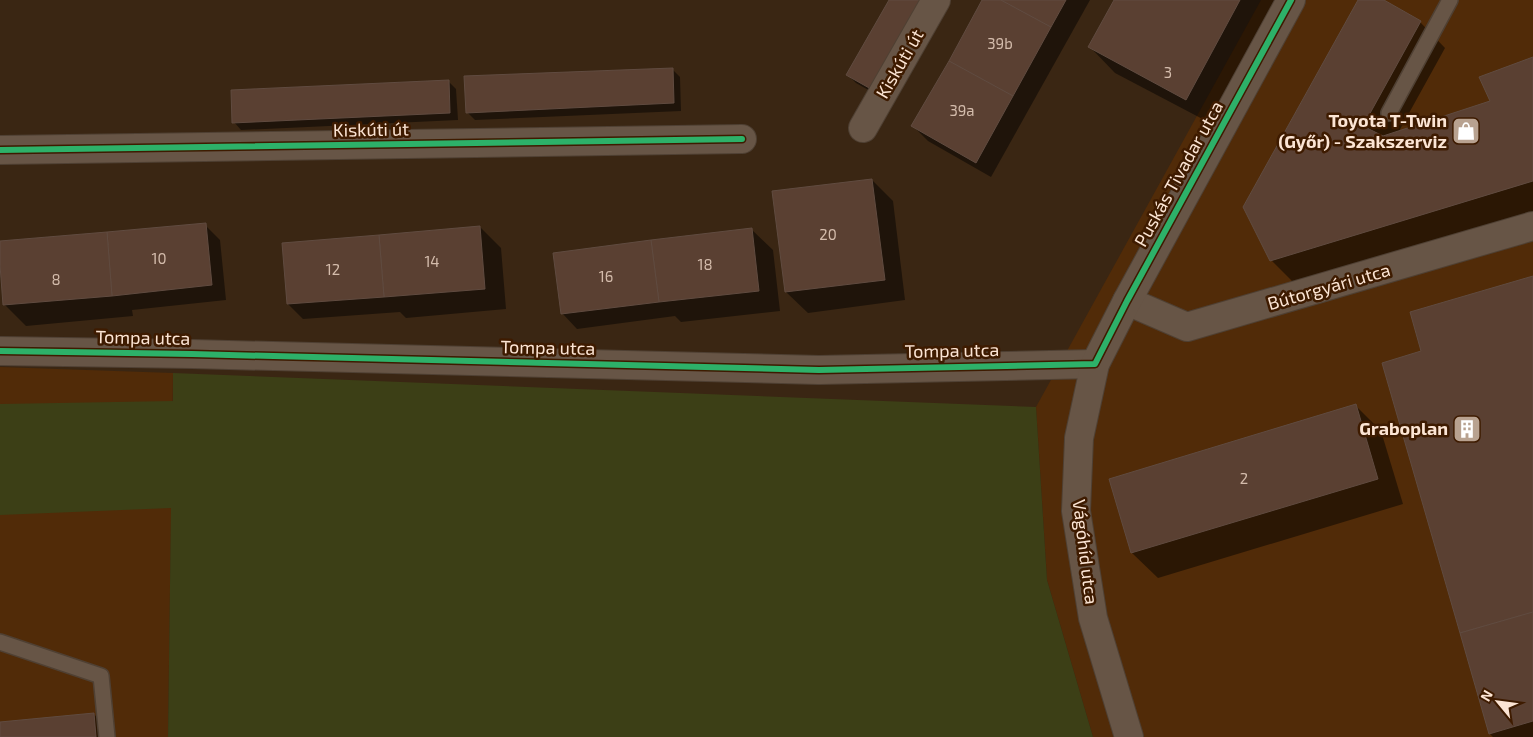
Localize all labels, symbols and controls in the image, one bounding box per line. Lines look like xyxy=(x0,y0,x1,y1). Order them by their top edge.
street label: Kiskúti út xyxy=(871,25,928,102)
house number: 39b xyxy=(987,34,1013,52)
house number: 3 xyxy=(1164,63,1172,81)
street label: Puskás Tivadar utca xyxy=(1129,97,1227,250)
house number: 39a xyxy=(949,101,975,119)
place label: Toyota T-Twin (Győr) - Szakszerviz xyxy=(1278,109,1447,152)
shop icon: Toyota T-Twin (Győr) - Szakszerviz xyxy=(1451,116,1481,146)
street label: Kiskúti út xyxy=(333,117,409,141)
house number: 20 xyxy=(819,225,837,243)
house number: 10 xyxy=(151,249,167,267)
house number: 14 xyxy=(424,252,440,270)
house number: 18 xyxy=(697,255,713,273)
street label: Bútorgyári utca xyxy=(1265,258,1393,314)
house number: 12 xyxy=(326,260,340,278)
house number: 16 xyxy=(599,267,613,285)
house number: 8 xyxy=(51,270,61,288)
street label: Tompa utca xyxy=(96,325,190,349)
street label: Tompa utca xyxy=(501,335,595,359)
street label: Tompa utca xyxy=(905,338,999,362)
building icon: Graboplan xyxy=(1452,414,1482,444)
place label: Graboplan xyxy=(1359,417,1448,439)
house number: 2 xyxy=(1240,469,1248,487)
street label: Vágóhíd utca xyxy=(1069,498,1103,606)
north arrow xyxy=(1473,677,1523,727)
text: N xyxy=(1476,687,1496,704)

